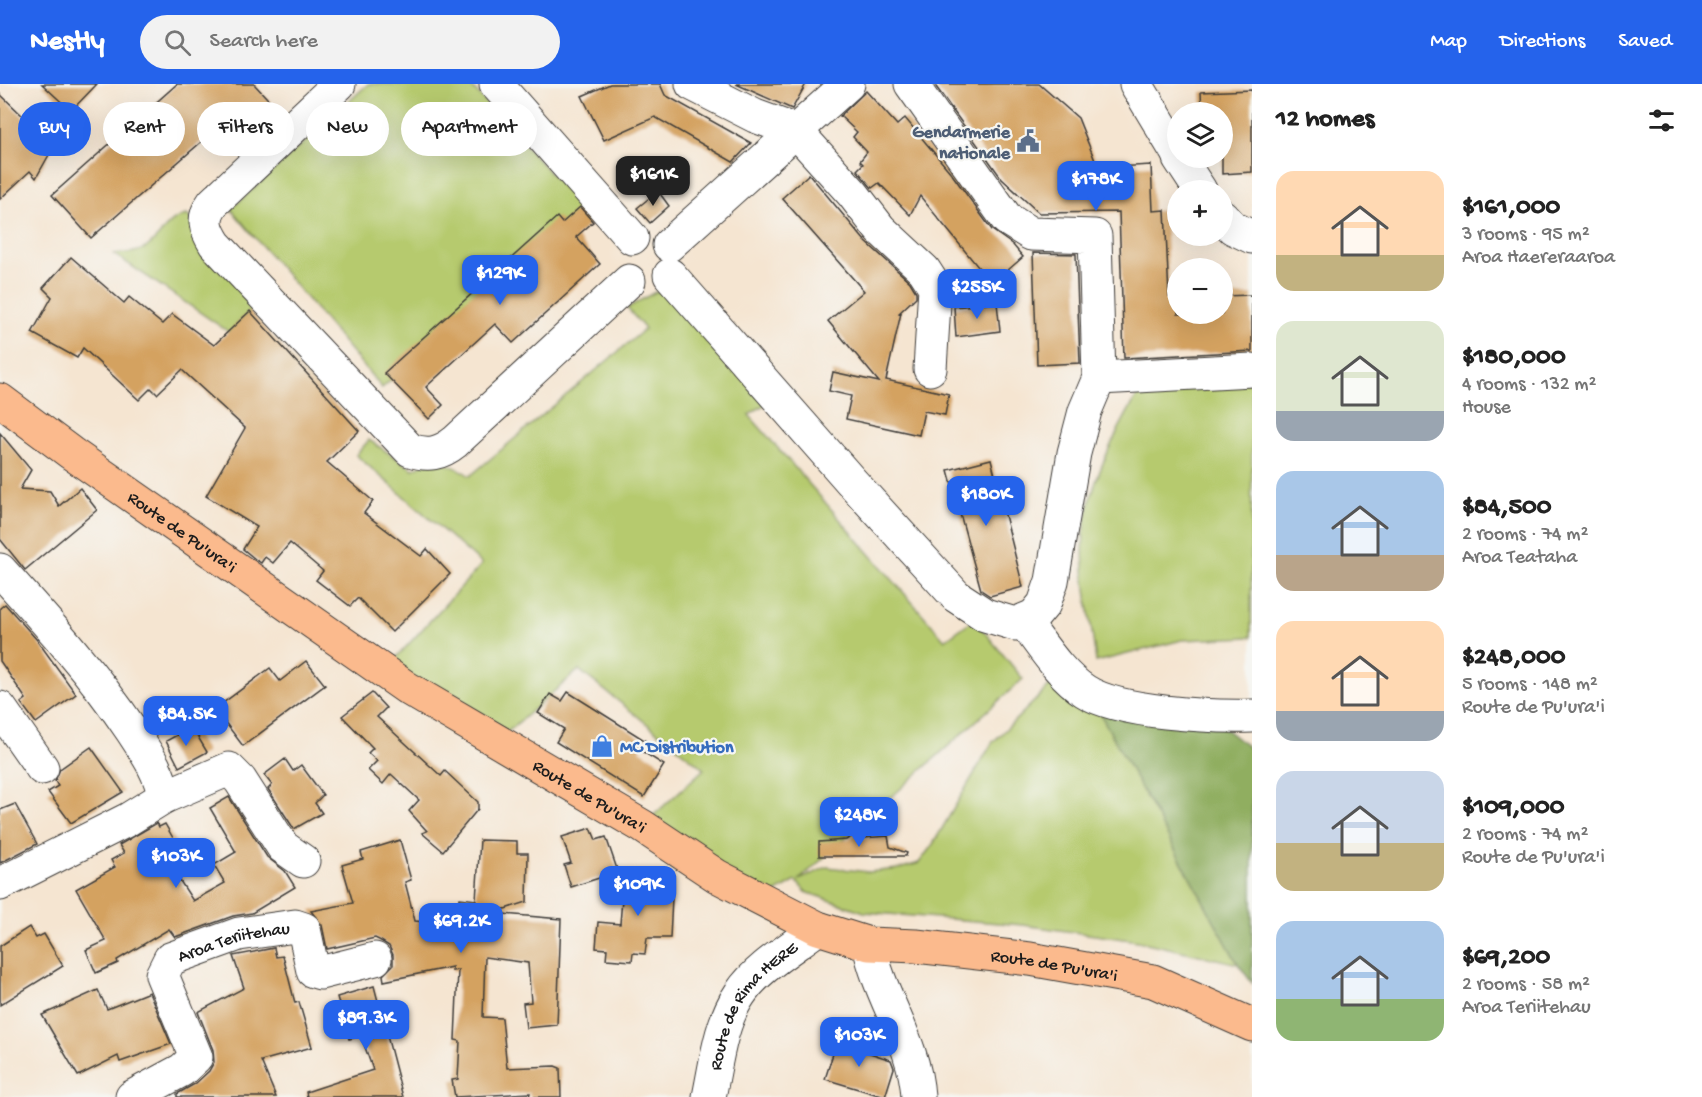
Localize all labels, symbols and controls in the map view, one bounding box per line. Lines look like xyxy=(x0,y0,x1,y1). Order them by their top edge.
search box xyxy=(140,15,560,69)
text: Nestly xyxy=(30,26,104,59)
icon: search xyxy=(161,26,194,59)
text: Search here xyxy=(209,29,318,55)
text: Map xyxy=(1430,30,1467,55)
text: Directions xyxy=(1500,30,1585,55)
text: Saved xyxy=(1618,30,1672,55)
chip: Buy xyxy=(18,102,91,156)
chip: Rent xyxy=(103,102,185,156)
chip: Filters xyxy=(197,102,294,156)
chip: New xyxy=(306,102,389,156)
chip: Apartment xyxy=(401,102,537,156)
map controls xyxy=(1167,102,1233,324)
button: layers xyxy=(1167,102,1233,168)
icon: filters xyxy=(1645,104,1678,137)
text: 12 homes xyxy=(1276,105,1374,136)
place label: Gendarmerie nationale xyxy=(912,123,1011,165)
public building icon: Gendarmerie nationale xyxy=(1015,128,1041,154)
pin: $161K xyxy=(611,156,695,207)
pin: $178K xyxy=(1054,161,1138,212)
text: $161K xyxy=(630,164,676,187)
text: $178K xyxy=(1071,169,1121,192)
button: + xyxy=(1167,180,1233,246)
text: $161,000 xyxy=(1462,193,1560,224)
icon: home xyxy=(1324,195,1396,267)
text: 3 rooms · 95 m² xyxy=(1462,224,1590,247)
text: Aroa Haereraaroa xyxy=(1462,247,1615,270)
pin: $129K xyxy=(458,255,542,306)
button: − xyxy=(1167,258,1233,324)
text: $129K xyxy=(476,263,524,286)
pin: $255K xyxy=(935,269,1019,320)
text: $255K xyxy=(952,277,1002,300)
text: $180,000 xyxy=(1462,343,1566,374)
icon: home xyxy=(1324,345,1396,417)
text: 4 rooms · 132 m² xyxy=(1462,374,1596,397)
text: House xyxy=(1462,397,1511,420)
pin: $180K xyxy=(944,476,1028,527)
text: $180K xyxy=(961,484,1011,507)
street label: Route de Pu'ura'i xyxy=(123,488,240,579)
text: $84,500 xyxy=(1462,493,1552,524)
icon: home xyxy=(1324,495,1396,567)
text: 2 rooms · 74 m² xyxy=(1462,524,1588,547)
text: Aroa Teataha xyxy=(1462,547,1577,570)
text: $248,000 xyxy=(1462,643,1565,674)
icon: home xyxy=(1324,645,1396,717)
text: 5 rooms · 148 m² xyxy=(1462,674,1598,697)
pin: $84.5K xyxy=(137,696,235,747)
text: Route de Pu'ura'i xyxy=(1462,697,1605,720)
text: $84.5K xyxy=(157,704,215,727)
shop icon: MC Distribution xyxy=(589,733,615,759)
place label: MC Distribution xyxy=(620,738,734,759)
street label: Route de Pu'ura'i xyxy=(528,756,650,839)
text: $109,000 xyxy=(1462,793,1564,824)
icon: home xyxy=(1324,795,1396,867)
pin: $248K xyxy=(817,797,901,848)
text: $248K xyxy=(834,805,884,828)
text: 2 rooms · 74 m² xyxy=(1462,824,1588,847)
pin: $103K xyxy=(134,838,218,889)
text: $103K xyxy=(151,846,201,869)
text: Route de Pu'ura'i xyxy=(1462,847,1605,870)
pin: $109K xyxy=(596,866,680,917)
text: $109K xyxy=(613,874,663,897)
pin: $69.2K xyxy=(412,903,510,954)
text: $69.2K xyxy=(433,911,489,934)
street label: Aroa Teriitehau xyxy=(175,919,292,968)
street label: Route de Rima HERE xyxy=(706,938,803,1072)
text: $69,200 xyxy=(1462,943,1550,974)
icon: home xyxy=(1324,945,1396,1017)
street label: Route de Pu'ura'i xyxy=(989,947,1119,988)
text: 2 rooms · 58 m² xyxy=(1462,974,1590,997)
text: Aroa Teriitehau xyxy=(1462,997,1591,1020)
pin: $89.3K xyxy=(317,1000,415,1051)
text: $89.3K xyxy=(337,1008,395,1031)
pin: $103K xyxy=(817,1017,901,1068)
text: $103K xyxy=(834,1025,884,1048)

